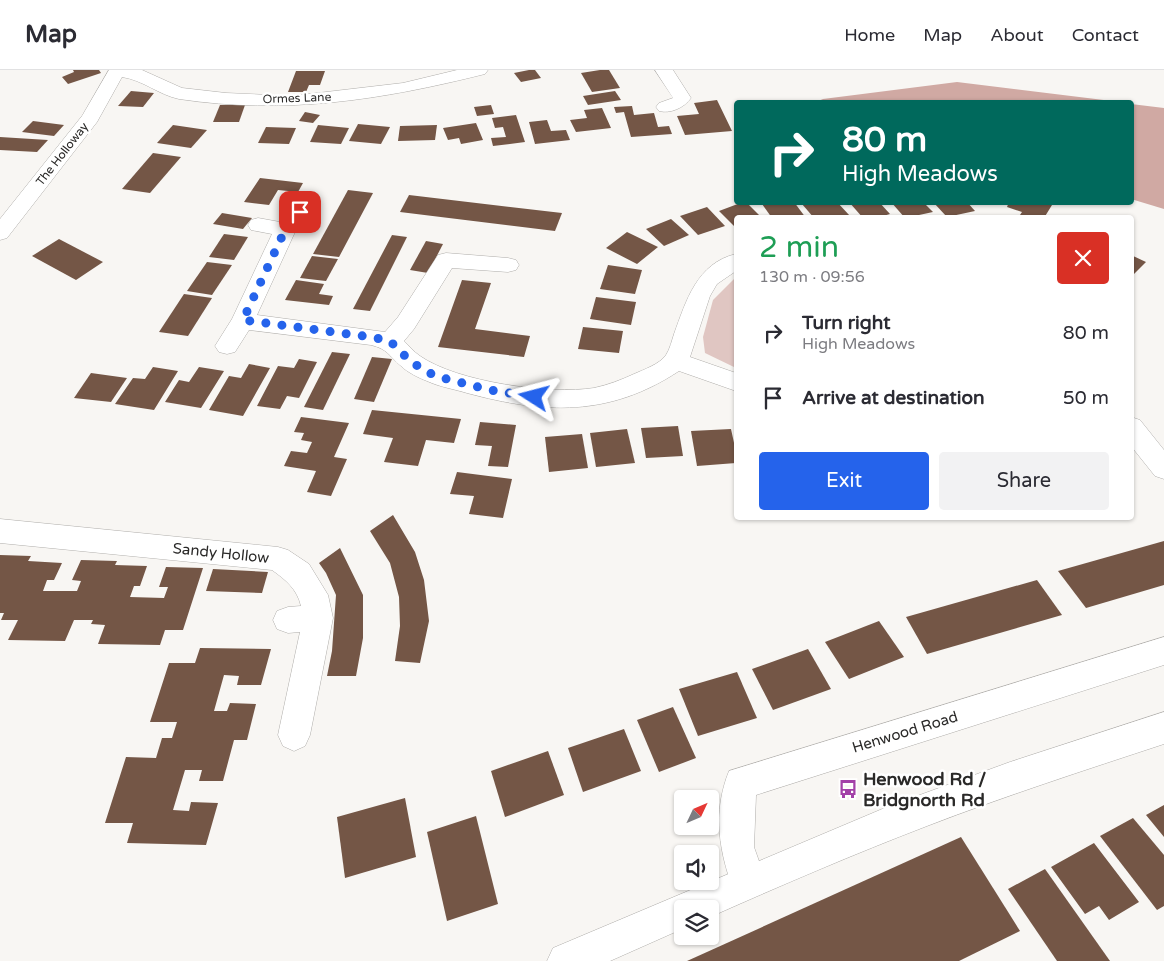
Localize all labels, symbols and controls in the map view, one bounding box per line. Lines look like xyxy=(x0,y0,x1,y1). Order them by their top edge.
text: Map xyxy=(25,20,77,49)
text: Home xyxy=(844,24,895,46)
text: Map xyxy=(923,24,962,46)
text: About xyxy=(990,24,1044,46)
text: Contact xyxy=(1072,24,1139,46)
street label: Ormes Lane xyxy=(262,90,332,106)
street label: The Holloway xyxy=(33,119,91,188)
text: 80 m xyxy=(842,119,927,161)
icon: right xyxy=(759,120,824,185)
text: High Meadows xyxy=(842,161,998,187)
pin xyxy=(279,191,321,233)
icon: arrive xyxy=(286,198,314,226)
text: 2 min xyxy=(759,229,839,266)
button: close xyxy=(1057,232,1109,284)
text: 130 m · 09:56 xyxy=(759,267,865,287)
text: Turn right xyxy=(802,312,890,334)
icon: right xyxy=(759,319,787,347)
text: 80 m xyxy=(1063,322,1109,344)
text: High Meadows xyxy=(802,334,915,354)
position arrow xyxy=(507,370,559,422)
icon: arrive xyxy=(759,384,787,412)
text: Arrive at destination xyxy=(802,387,985,409)
text: 50 m xyxy=(1063,387,1109,409)
button: Exit xyxy=(759,452,929,510)
button: Share xyxy=(939,452,1109,510)
street label: Sandy Hollow xyxy=(172,539,270,567)
street label: Henwood Road xyxy=(850,707,960,757)
place label: Henwood Rd / Bridgnorth Rd xyxy=(863,768,986,811)
bus stop icon: Henwood Rd / Bridgnorth Rd xyxy=(837,778,859,800)
north arrow xyxy=(674,790,719,835)
map controls xyxy=(674,790,719,945)
button: sound xyxy=(674,845,719,890)
button: layers xyxy=(674,900,719,945)

